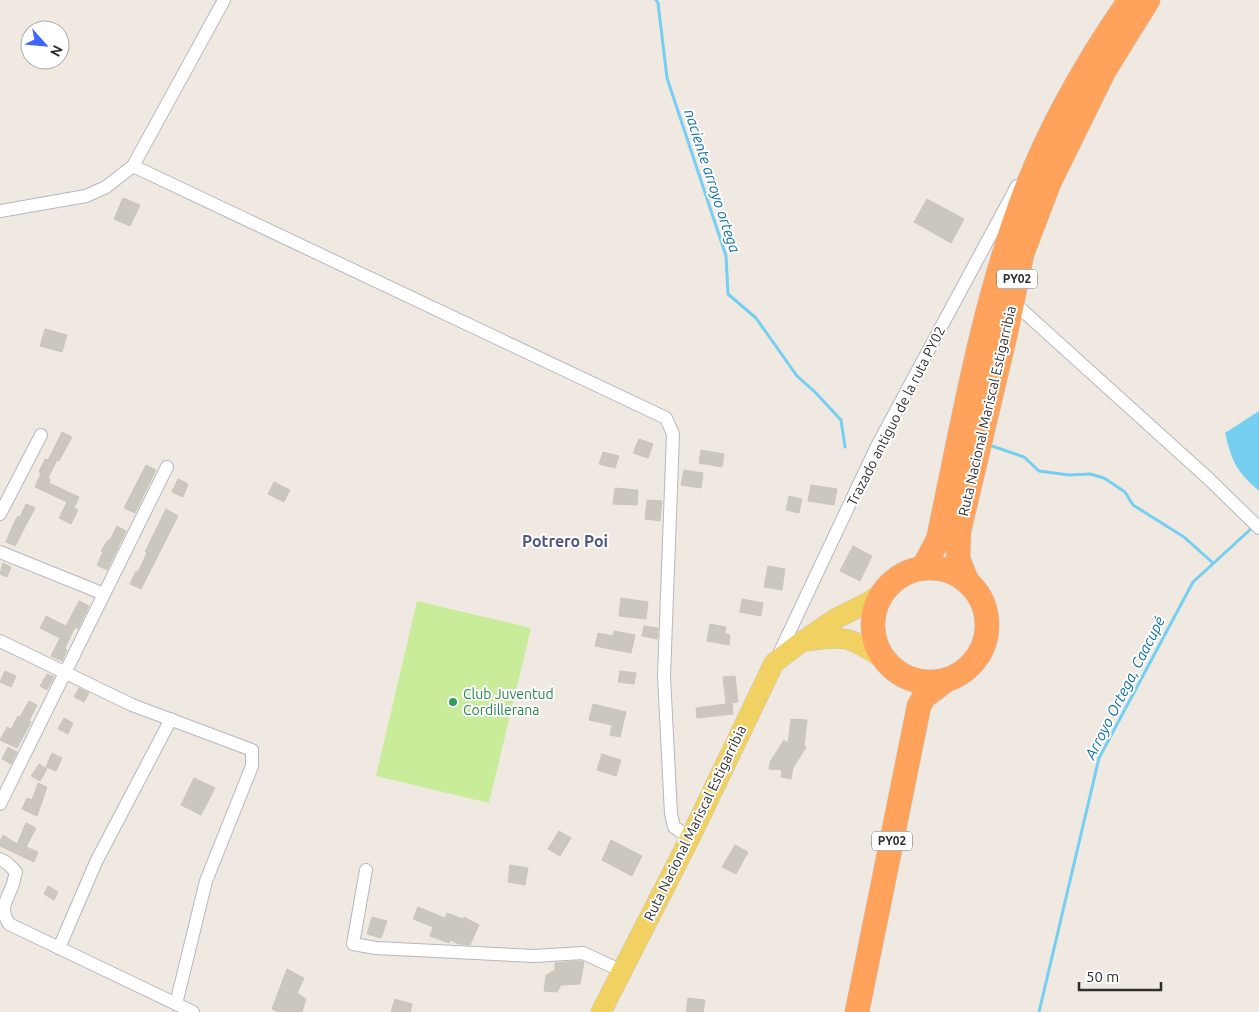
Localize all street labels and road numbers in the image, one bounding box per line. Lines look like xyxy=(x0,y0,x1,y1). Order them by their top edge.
road number: PY02 xyxy=(997,270,1037,288)
street label: Ruta Nacional Mariscal Estigarribia xyxy=(955,304,1019,518)
street label: Trazado antiguo de la ruta PY02 xyxy=(844,324,948,508)
street label: Ruta Nacional Mariscal Estigarribia xyxy=(641,723,749,923)
road number: PY02 xyxy=(872,831,912,850)

